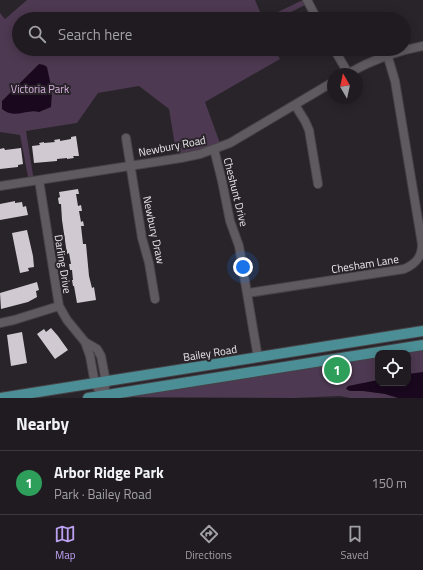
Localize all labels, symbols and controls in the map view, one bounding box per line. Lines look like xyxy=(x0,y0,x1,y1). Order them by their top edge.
search box xyxy=(12,12,411,56)
icon: search xyxy=(26,23,48,45)
text: Search here xyxy=(58,23,132,46)
north arrow xyxy=(327,68,363,104)
park label: Victoria Park xyxy=(11,81,70,97)
street label: Newbury Road xyxy=(137,132,207,160)
street label: Cheshunt Drive xyxy=(220,156,252,229)
street label: Newbury Draw xyxy=(139,194,169,266)
street label: Darling Drive xyxy=(50,233,76,295)
street label: Chesham Lane xyxy=(330,251,400,277)
your location xyxy=(233,257,253,277)
street label: Bailey Road xyxy=(182,341,238,365)
map controls xyxy=(375,350,411,386)
button: locate xyxy=(375,350,411,386)
pin: 1 xyxy=(324,355,350,385)
text: Nearby xyxy=(16,411,69,437)
text: Arbor Ridge Park xyxy=(54,461,164,484)
text: 1 xyxy=(25,473,33,493)
text: 150 m xyxy=(371,473,407,493)
text: Park · Bailey Road xyxy=(54,484,152,504)
tab: Map xyxy=(54,523,76,563)
tab: Directions xyxy=(185,523,232,563)
tab: Saved xyxy=(341,523,369,563)

